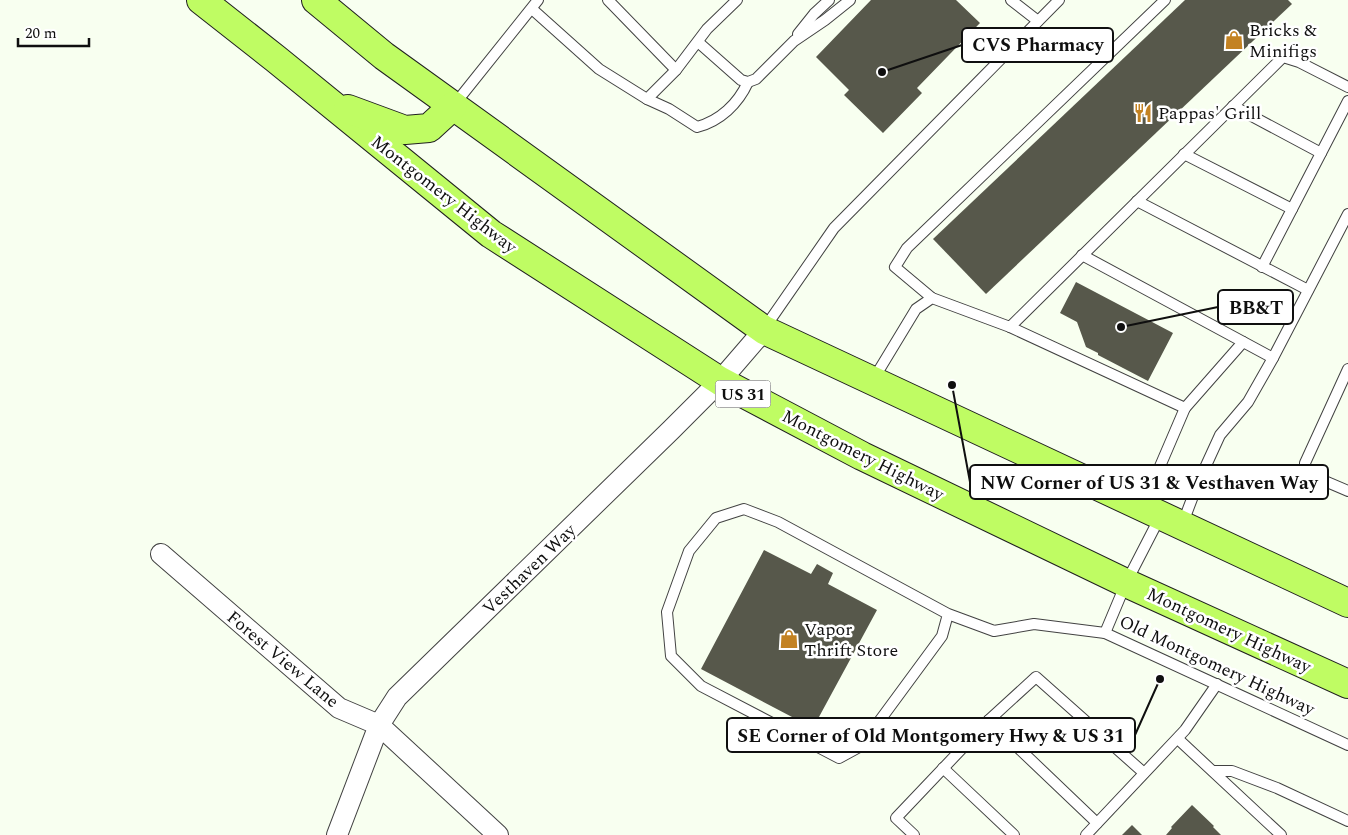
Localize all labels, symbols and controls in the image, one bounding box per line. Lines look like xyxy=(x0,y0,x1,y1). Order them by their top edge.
scale bar xyxy=(18,15,89,47)
place label: Bricks & Minifigs xyxy=(1249,17,1317,65)
text: 20 m xyxy=(25,22,57,45)
callout: CVS Pharmacy xyxy=(962,28,1113,62)
shop icon: Bricks & Minifigs xyxy=(1223,29,1245,51)
text: CVS Pharmacy xyxy=(972,31,1105,60)
place label: Pappas' Grill xyxy=(1158,100,1261,127)
restaurant icon: Pappas' Grill xyxy=(1132,102,1154,124)
street label: Montgomery Highway xyxy=(365,129,523,261)
callout: BB&T xyxy=(1218,290,1293,324)
text: BB&T xyxy=(1229,294,1283,323)
road number: US 31 xyxy=(716,380,770,408)
street label: Montgomery Highway xyxy=(777,403,950,509)
callout: NW Corner of US 31 & Vesthaven Way xyxy=(970,465,1328,499)
text: NW Corner of US 31 & Vesthaven Way xyxy=(980,469,1319,498)
street label: Vesthaven Way xyxy=(476,517,583,621)
street label: Montgomery Highway xyxy=(1142,580,1317,681)
street label: Forest View Lane xyxy=(221,604,345,715)
street label: Old Montgomery Highway xyxy=(1115,608,1320,723)
place label: Vapor Thrift Store xyxy=(804,616,898,664)
shop icon: Vapor Thrift Store xyxy=(778,628,800,650)
callout: SE Corner of Old Montgomery Hwy & US 31 xyxy=(727,718,1135,752)
text: SE Corner of Old Montgomery Hwy & US 31 xyxy=(737,722,1125,751)

